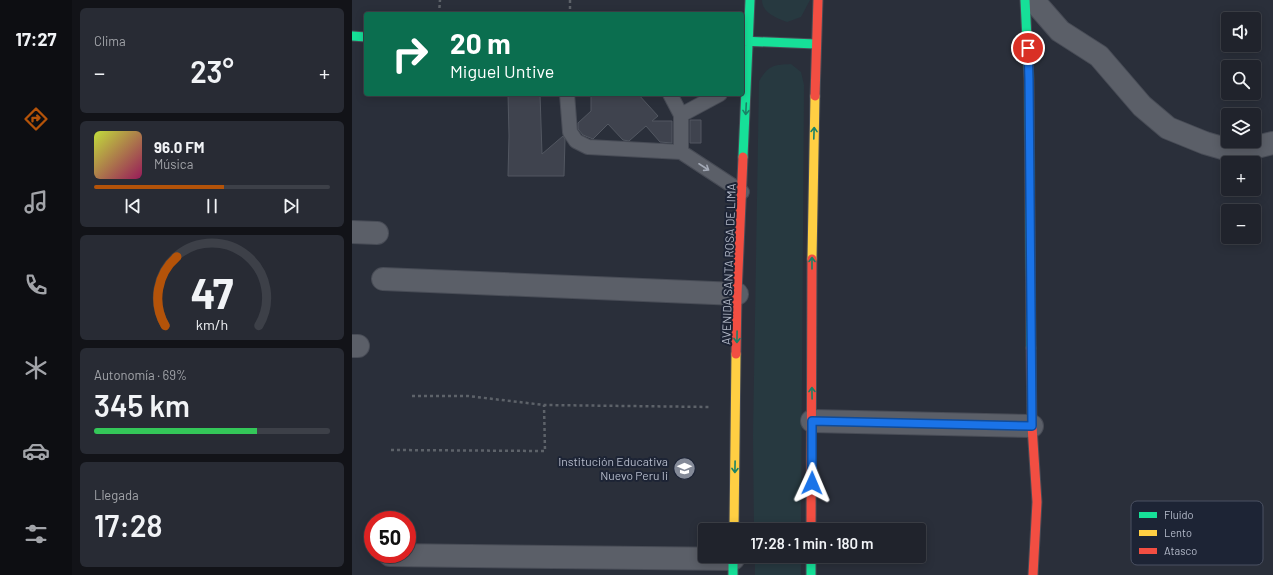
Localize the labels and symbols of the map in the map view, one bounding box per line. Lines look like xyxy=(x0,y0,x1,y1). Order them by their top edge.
pin xyxy=(1011,31,1045,65)
one-way arrow xyxy=(742,102,750,115)
one-way arrow xyxy=(810,127,817,140)
one-way arrow xyxy=(698,163,709,171)
street label: AVENIDA SANTA ROSA DE LIMA xyxy=(718,183,738,345)
one-way arrow xyxy=(808,257,816,270)
one-way arrow xyxy=(733,330,740,343)
one-way arrow xyxy=(808,387,816,400)
place label: Institución Educativa Nuevo Peru Ii xyxy=(558,454,668,482)
school or university icon: Institución Educativa Nuevo Peru Ii xyxy=(671,455,697,481)
one-way arrow xyxy=(731,460,739,473)
position arrow xyxy=(791,462,833,504)
legend xyxy=(1131,501,1263,565)
text: Fluido xyxy=(1164,508,1193,521)
speed limit sign: 50 xyxy=(364,511,416,563)
text: Lento xyxy=(1164,526,1192,539)
text: Atasco xyxy=(1164,544,1197,557)

